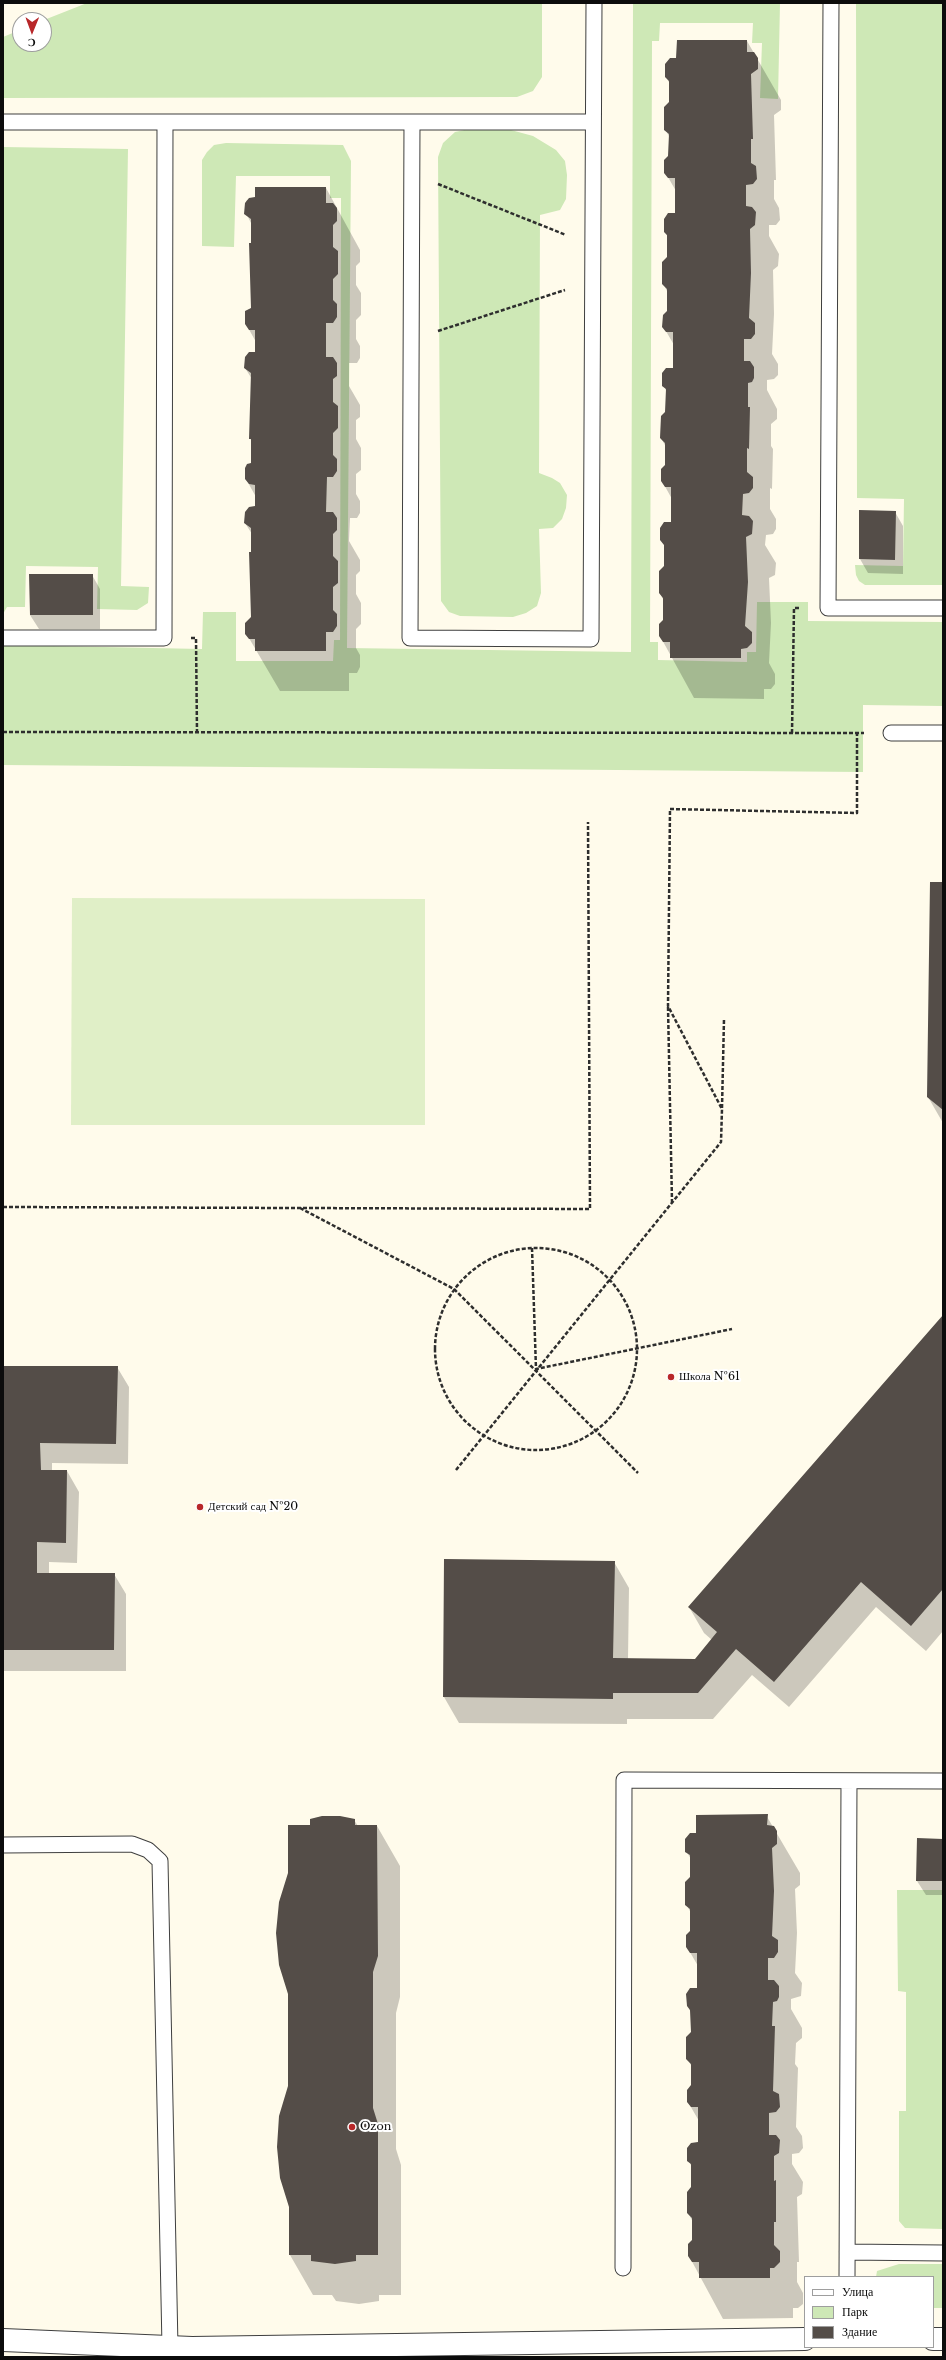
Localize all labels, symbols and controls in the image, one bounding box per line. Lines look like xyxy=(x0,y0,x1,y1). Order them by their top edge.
north arrow xyxy=(12,12,52,52)
text: С xyxy=(28,36,36,50)
place label: Школа №61 xyxy=(679,1370,740,1384)
marker: Школа №61 xyxy=(666,1372,676,1382)
place label: Детский сад №20 xyxy=(208,1500,298,1514)
marker: Детский сад №20 xyxy=(195,1502,205,1512)
place label: Ozon xyxy=(360,2120,391,2134)
marker: Ozon xyxy=(347,2122,357,2132)
legend xyxy=(804,2276,934,2348)
text: Улица xyxy=(842,2284,873,2299)
text: Парк xyxy=(842,2304,868,2319)
text: Здание xyxy=(842,2324,877,2339)

